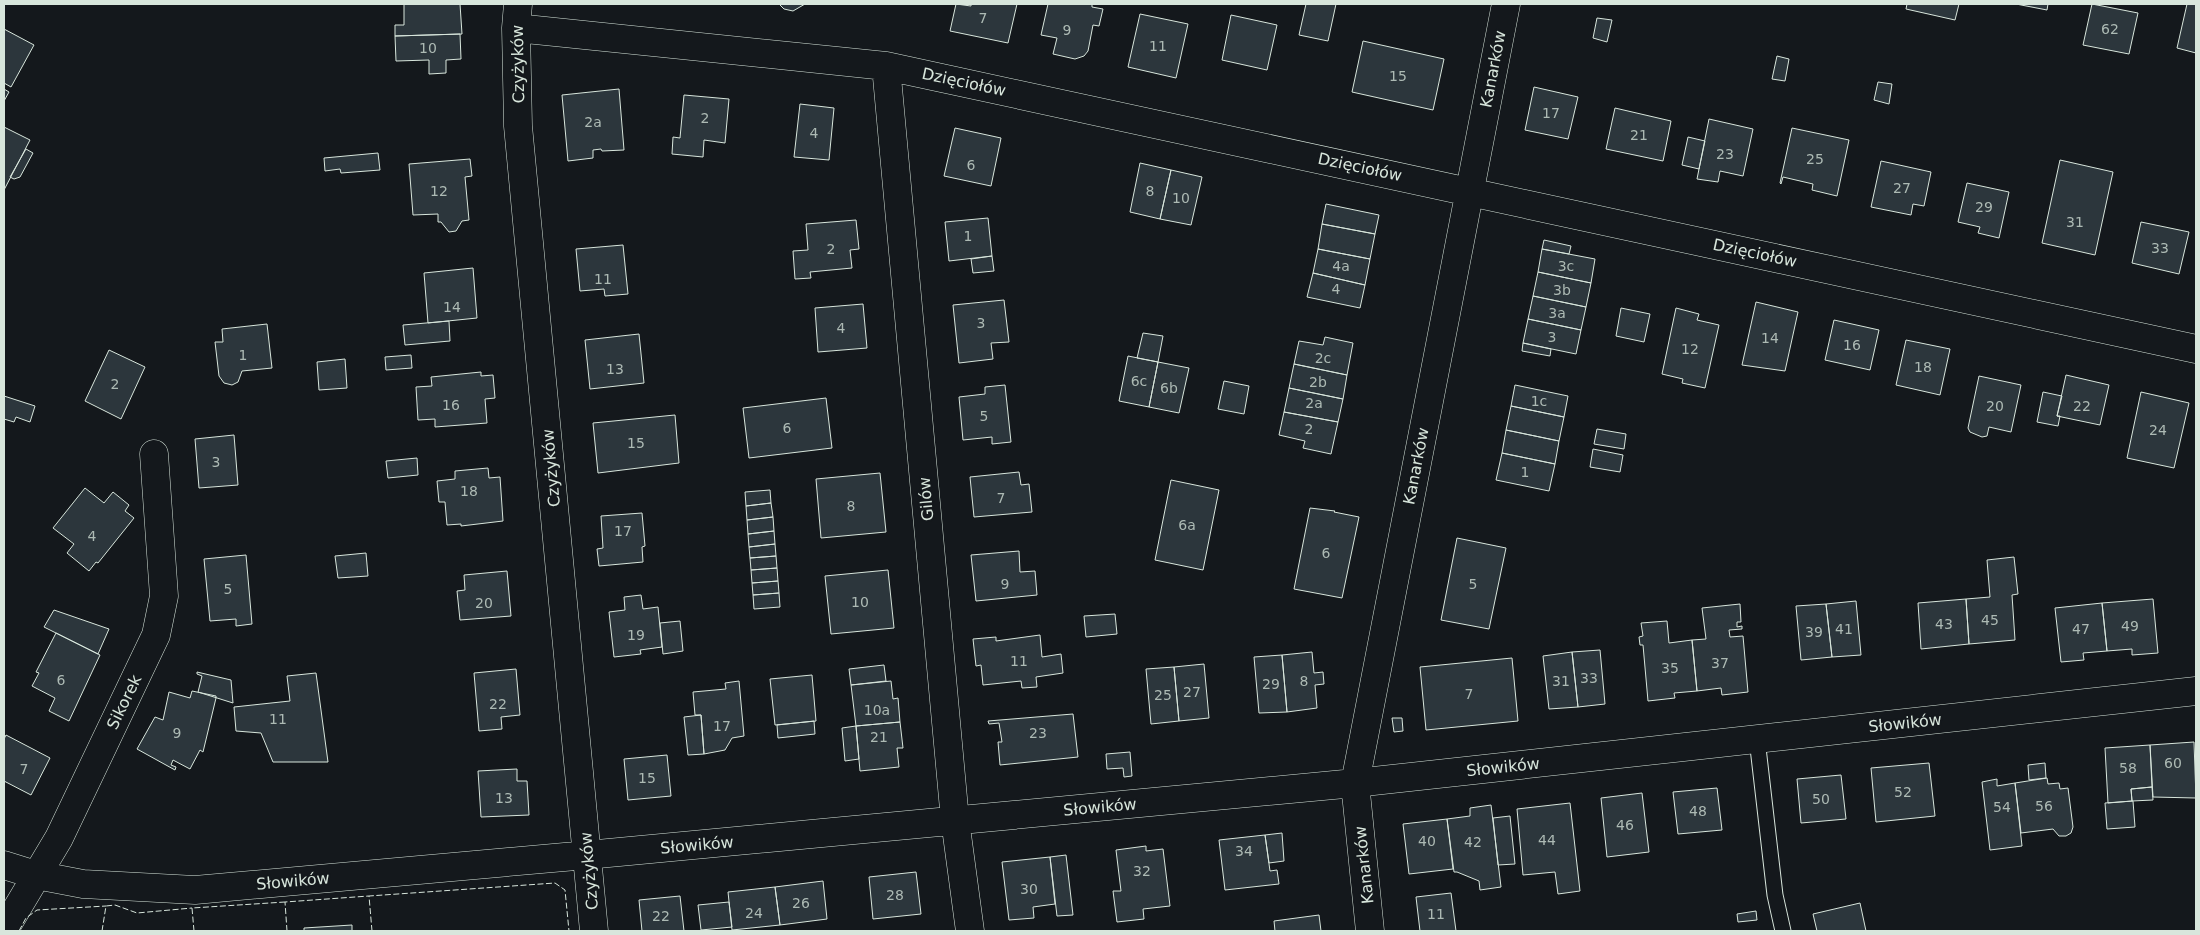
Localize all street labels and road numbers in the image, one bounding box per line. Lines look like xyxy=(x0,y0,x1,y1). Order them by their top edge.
street label: Czyżyków xyxy=(508,25,528,103)
street label: Kanarków xyxy=(1476,29,1510,109)
street label: Dzięciołów xyxy=(920,64,1008,100)
street label: Dzięciołów xyxy=(1316,149,1404,185)
street label: Dzięciołów xyxy=(1711,235,1799,271)
street label: Kanarków xyxy=(1399,426,1433,506)
street label: Czyżyków xyxy=(538,428,564,508)
street label: Gilów xyxy=(915,476,937,522)
street label: Sikorek xyxy=(103,671,146,732)
street label: Słowików xyxy=(1867,710,1943,736)
street label: Słowików xyxy=(1465,754,1541,780)
street label: Słowików xyxy=(1063,794,1137,820)
street label: Kanarków xyxy=(1350,825,1378,905)
street label: Czyżyków xyxy=(576,831,602,911)
street label: Słowików xyxy=(660,832,734,858)
street label: Słowików xyxy=(256,868,330,894)

